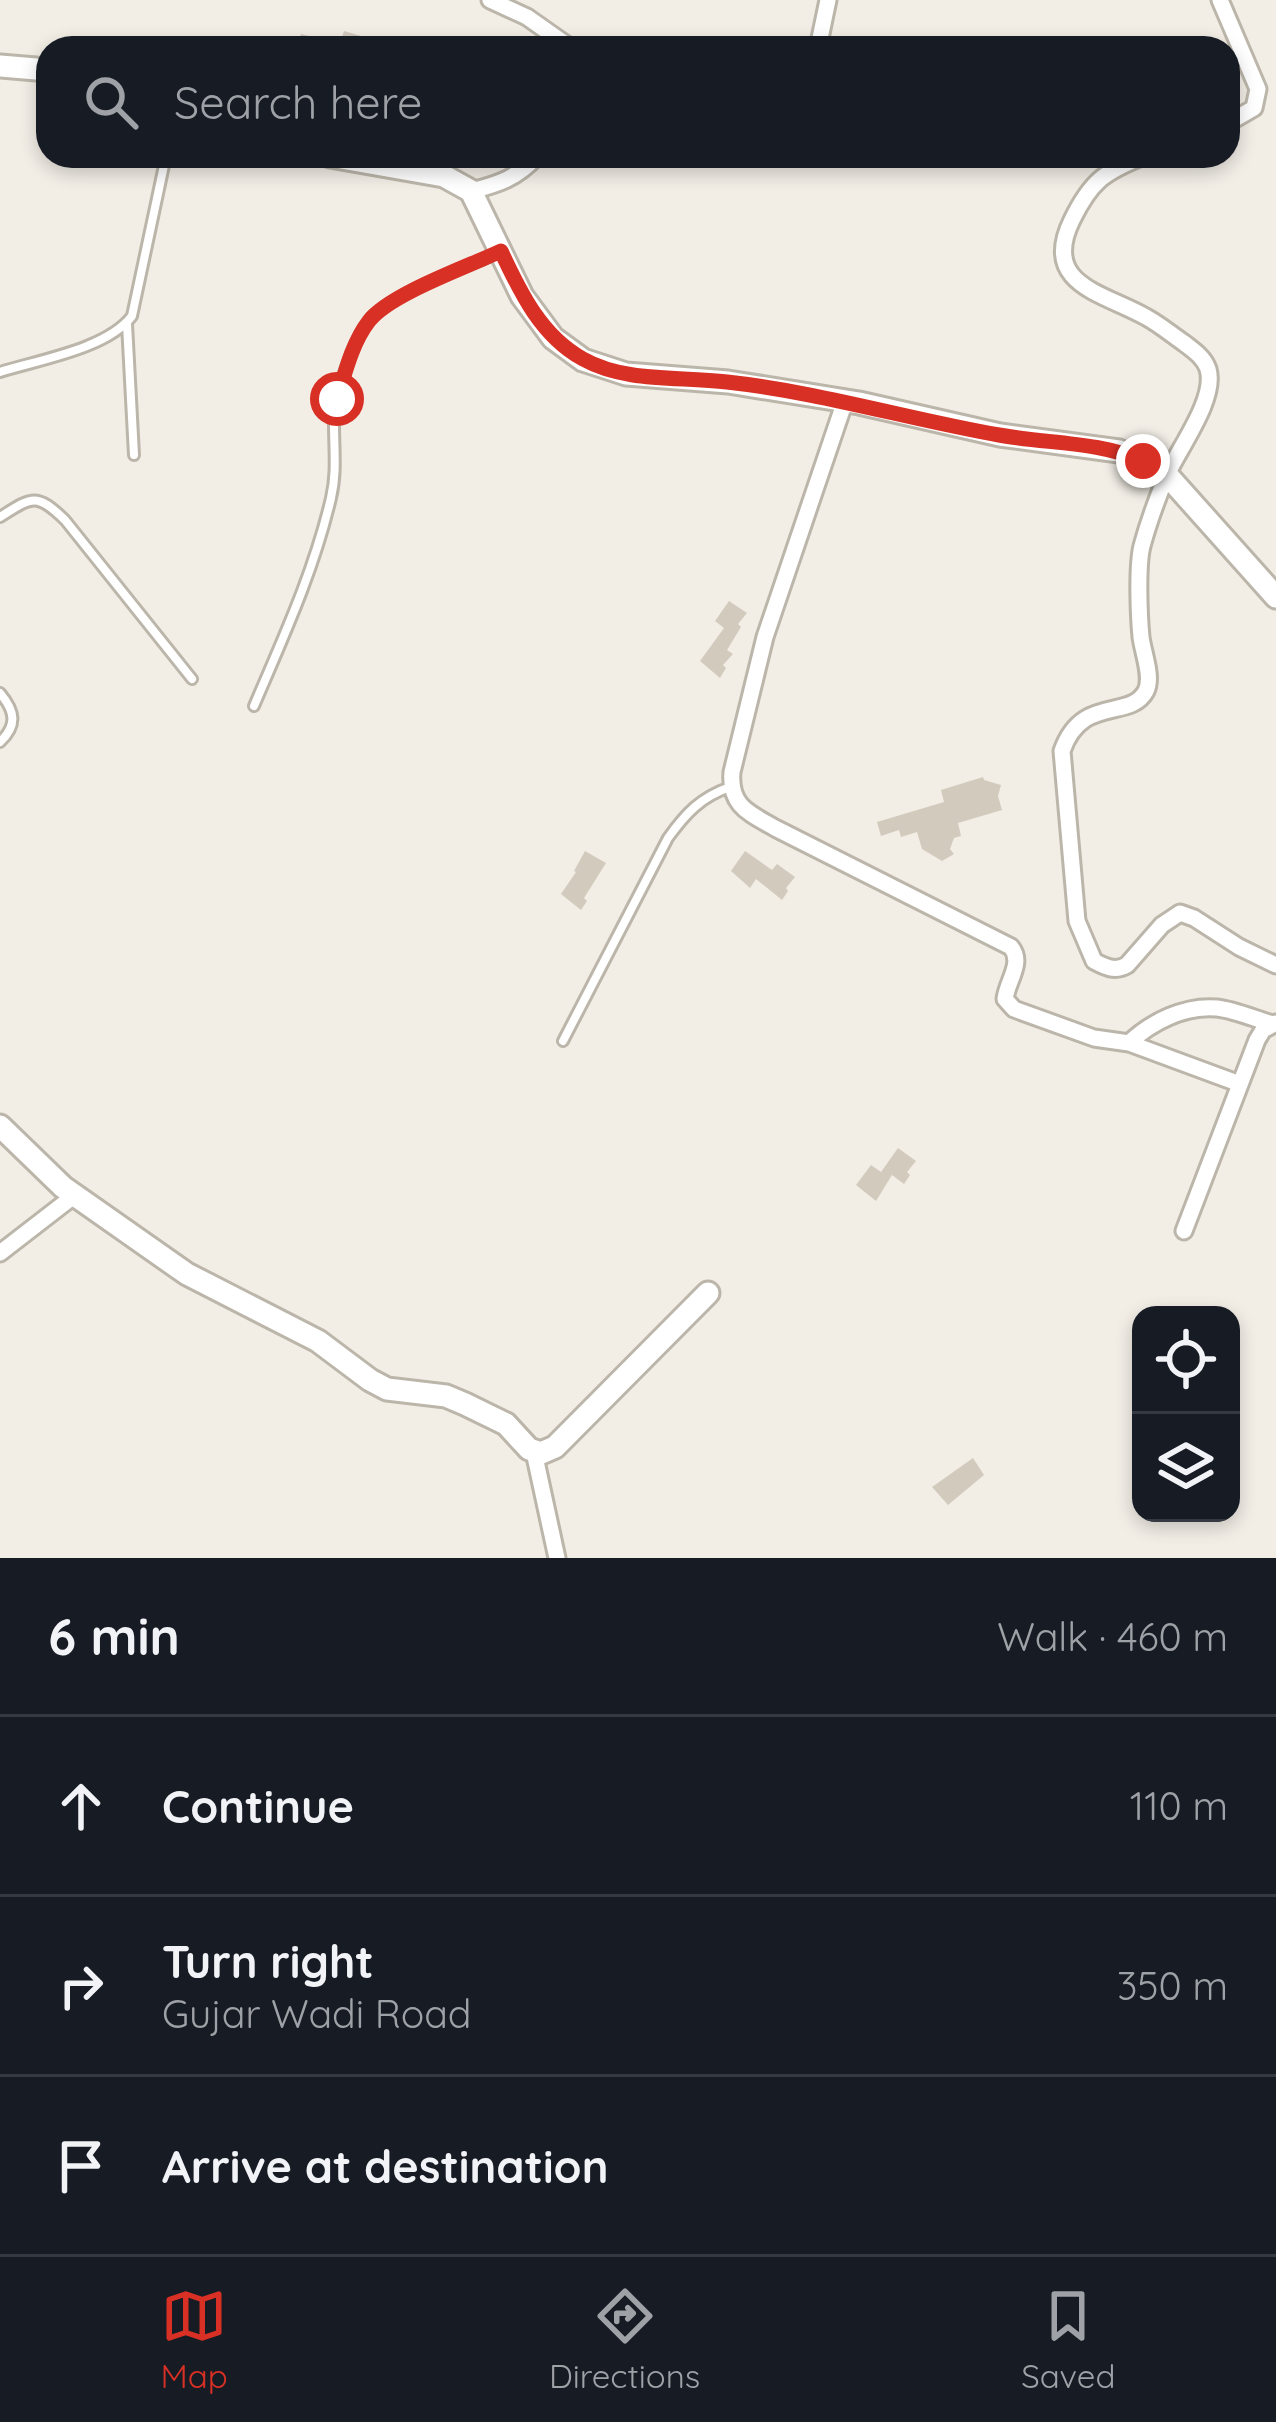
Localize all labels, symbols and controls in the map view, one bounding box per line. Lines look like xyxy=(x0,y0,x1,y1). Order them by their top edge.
search box xyxy=(36,36,1240,168)
icon: search xyxy=(78,69,144,135)
text: Search here xyxy=(174,74,422,130)
route start xyxy=(310,372,364,426)
route end xyxy=(1116,434,1170,488)
map controls xyxy=(1132,1306,1240,1522)
button: locate xyxy=(1132,1306,1240,1414)
button: layers xyxy=(1132,1414,1240,1522)
text: 6 min xyxy=(48,1604,180,1668)
text: Walk · 460 m xyxy=(997,1612,1228,1661)
icon: ahead xyxy=(48,1773,114,1839)
text: Continue xyxy=(162,1778,354,1834)
text: 110 m xyxy=(1130,1781,1228,1830)
text: Turn right xyxy=(162,1933,374,1989)
icon: right xyxy=(48,1953,114,2019)
text: 350 m xyxy=(1117,1961,1228,2010)
text: Gujar Wadi Road xyxy=(162,1989,471,2038)
icon: arrive xyxy=(48,2133,114,2199)
text: Arrive at destination xyxy=(162,2138,608,2194)
tab: Map xyxy=(161,2283,228,2396)
tab: Directions xyxy=(549,2283,700,2396)
tab: Saved xyxy=(1021,2283,1115,2396)

